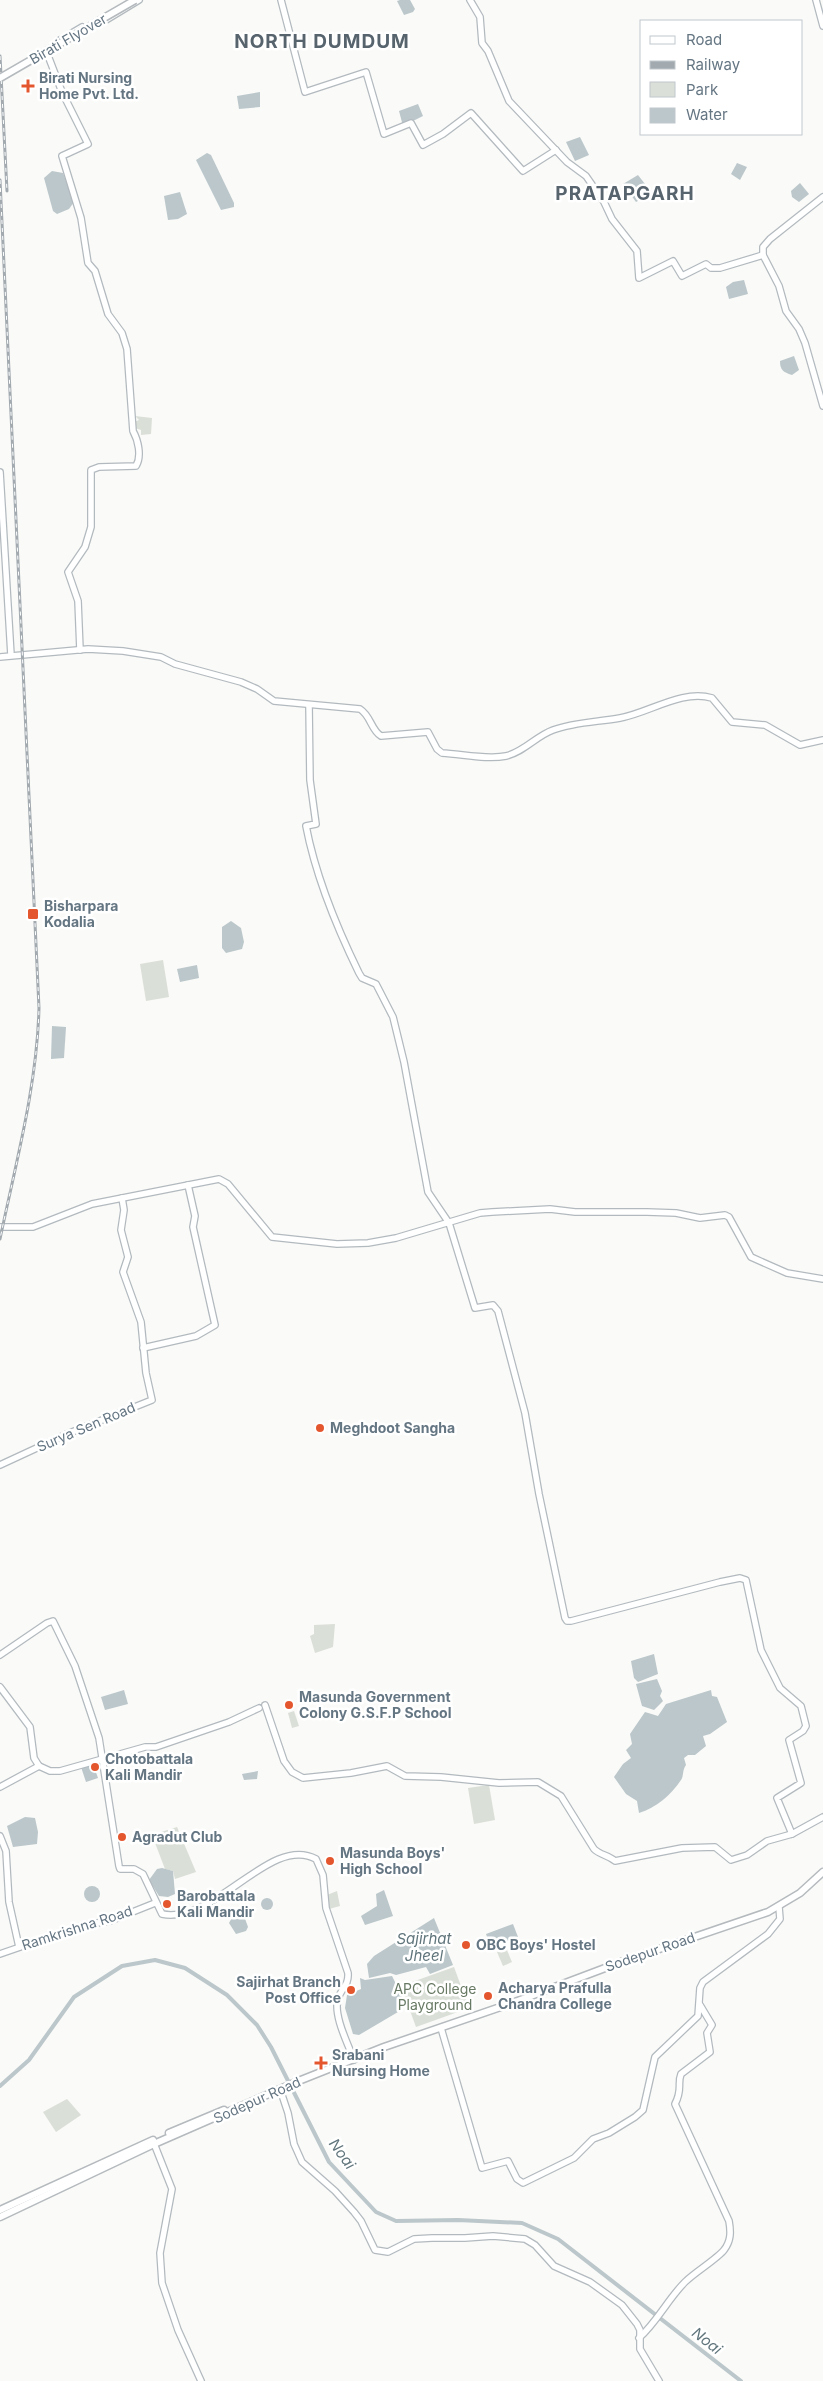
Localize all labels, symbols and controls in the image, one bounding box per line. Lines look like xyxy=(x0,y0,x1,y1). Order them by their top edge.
street label: Birati Flyover xyxy=(26,10,109,67)
legend xyxy=(640,20,803,135)
district label: NORTH DUMDUM xyxy=(234,30,410,53)
text: Road xyxy=(686,30,722,49)
text: Railway xyxy=(686,55,741,74)
place label: Birati Nursing Home Pvt. Ltd. xyxy=(39,69,139,102)
marker: Birati Nursing Home Pvt. Ltd. xyxy=(21,79,35,93)
text: Park xyxy=(686,80,719,99)
text: Water xyxy=(686,105,728,124)
district label: PRATAPGARH xyxy=(555,182,695,205)
place label: Bisharpara Kodalia xyxy=(44,897,118,930)
marker: Bisharpara Kodalia xyxy=(26,907,40,921)
street label: Surya Sen Road xyxy=(34,1398,138,1455)
place label: Meghdoot Sangha xyxy=(330,1419,455,1436)
marker: Meghdoot Sangha xyxy=(314,1422,326,1434)
place label: Masunda Government Colony G.S.F.P School xyxy=(299,1688,451,1721)
marker: Masunda Government Colony G.S.F.P School xyxy=(283,1699,295,1711)
place label: Chotobattala Kali Mandir xyxy=(105,1750,193,1783)
marker: Chotobattala Kali Mandir xyxy=(89,1761,101,1773)
place label: Agradut Club xyxy=(132,1828,222,1845)
marker: Agradut Club xyxy=(116,1831,128,1843)
place label: Masunda Boys' High School xyxy=(340,1844,445,1877)
marker: Masunda Boys' High School xyxy=(324,1855,336,1867)
place label: Barobattala Kali Mandir xyxy=(177,1887,255,1920)
marker: Barobattala Kali Mandir xyxy=(161,1898,173,1910)
street label: Ramkrishna Road xyxy=(19,1902,134,1953)
street label: Sodepur Road xyxy=(603,1928,697,1975)
water label: Sajirhat Jheel xyxy=(397,1929,453,1965)
place label: OBC Boys' Hostel xyxy=(476,1936,596,1953)
marker: OBC Boys' Hostel xyxy=(460,1939,472,1951)
place label: Sajirhat Branch Post Office xyxy=(236,1973,341,2006)
place label: Acharya Prafulla Chandra College xyxy=(498,1979,612,2012)
park label: APC College Playground xyxy=(393,1980,477,2013)
marker: Sajirhat Branch Post Office xyxy=(345,1984,357,1996)
marker: Acharya Prafulla Chandra College xyxy=(482,1990,494,2002)
place label: Srabani Nursing Home xyxy=(332,2046,430,2079)
marker: Srabani Nursing Home xyxy=(314,2056,328,2070)
street label: Sodepur Road xyxy=(210,2073,303,2126)
water label: Noai xyxy=(325,2135,360,2173)
water label: Noai xyxy=(688,2323,726,2359)

